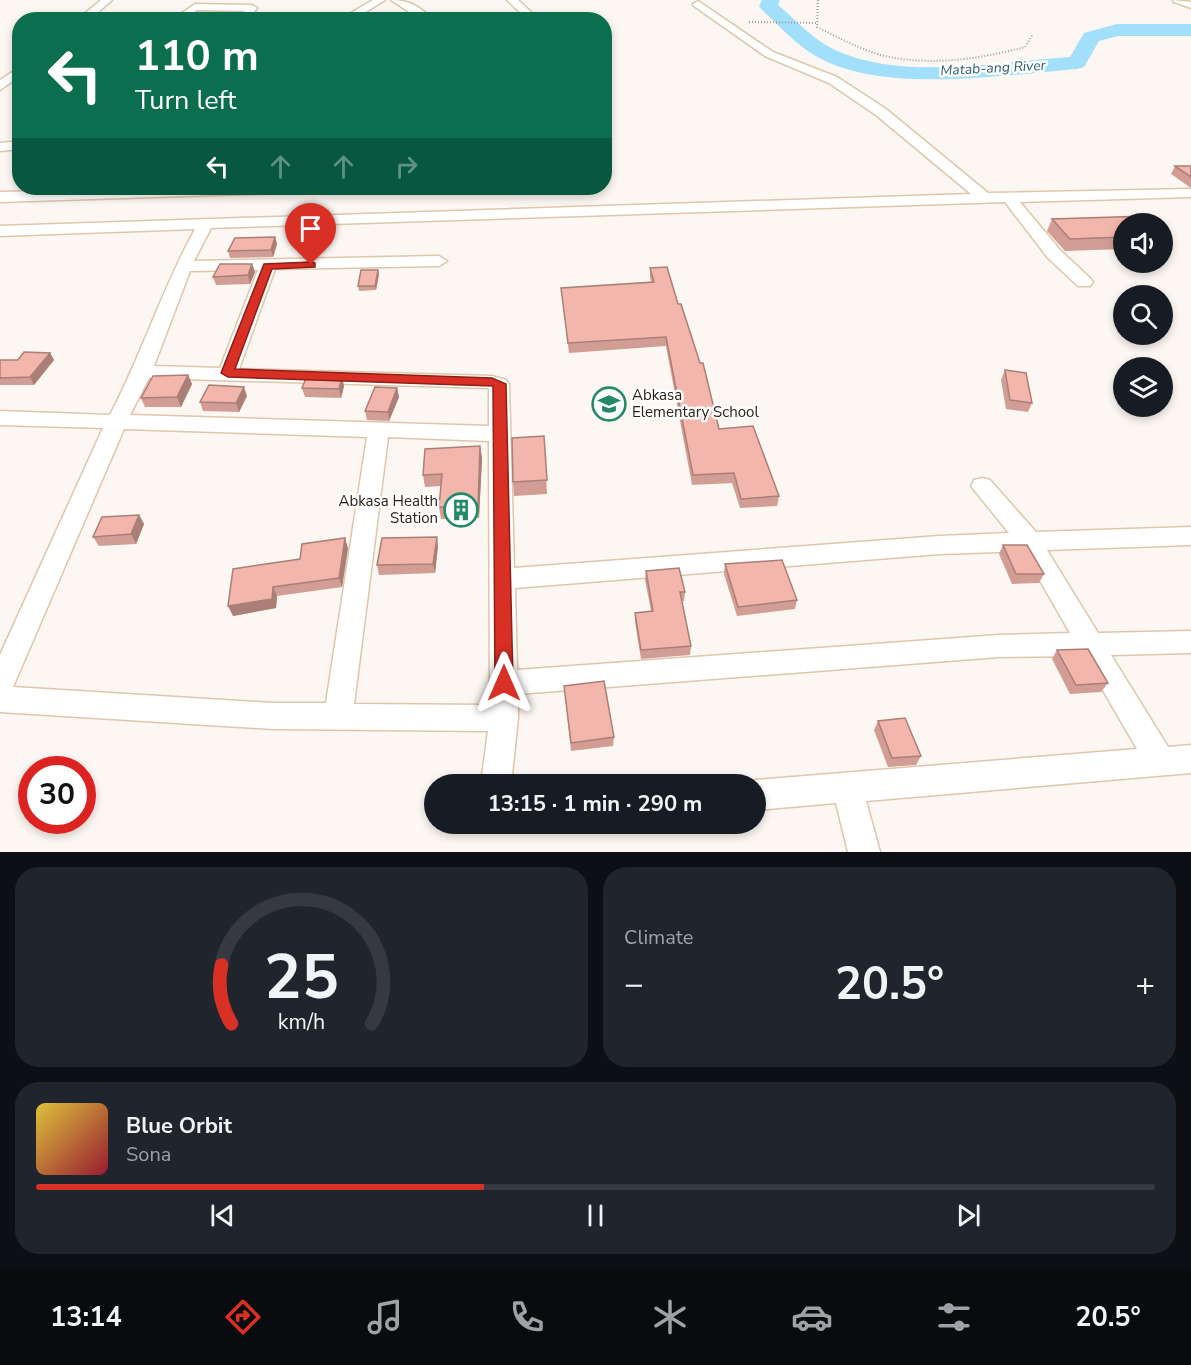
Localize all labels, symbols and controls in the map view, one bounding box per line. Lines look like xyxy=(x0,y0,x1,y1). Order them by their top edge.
text: 110 m xyxy=(135,28,259,85)
icon: left xyxy=(36,36,114,114)
water label: Matab-ang River xyxy=(940,56,1047,80)
text: Turn left xyxy=(135,82,236,119)
icon: left xyxy=(201,150,234,183)
icon: ahead xyxy=(264,150,297,183)
icon: ahead xyxy=(327,150,360,183)
icon: right xyxy=(390,150,423,183)
pin xyxy=(285,203,336,265)
icon: arrive xyxy=(294,212,327,245)
map controls xyxy=(1113,213,1173,417)
button: sound xyxy=(1113,213,1173,273)
button: search xyxy=(1113,285,1173,345)
button: layers xyxy=(1113,357,1173,417)
place label: Abkasa Elementary School xyxy=(632,385,759,422)
school or university icon: Abkasa Elementary School xyxy=(591,386,627,422)
place label: Abkasa Health Station xyxy=(339,491,438,528)
building icon: Abkasa Health Station xyxy=(443,492,479,528)
position arrow xyxy=(472,651,536,715)
speed limit sign: 30 xyxy=(18,756,96,834)
text: 13:15 · 1 min · 290 m xyxy=(488,789,702,819)
text: Climate xyxy=(624,924,693,951)
text: 25 xyxy=(264,935,339,1020)
text: 20.5° xyxy=(835,954,944,1015)
text: − xyxy=(624,962,644,1007)
text: + xyxy=(1135,962,1155,1007)
text: km/h xyxy=(278,1007,325,1037)
text: Blue Orbit xyxy=(126,1111,232,1141)
text: Sona xyxy=(126,1141,171,1168)
icon: previous xyxy=(206,1199,239,1232)
icon: pause xyxy=(579,1199,612,1232)
icon: next xyxy=(952,1199,985,1232)
icon: directions xyxy=(222,1296,264,1338)
icon: music xyxy=(364,1296,406,1338)
icon: phone xyxy=(506,1296,548,1338)
icon: climate xyxy=(649,1296,691,1338)
icon: car xyxy=(791,1296,833,1338)
icon: filters xyxy=(933,1296,975,1338)
text: 13:14 xyxy=(50,1299,122,1336)
text: 20.5° xyxy=(1075,1299,1141,1336)

